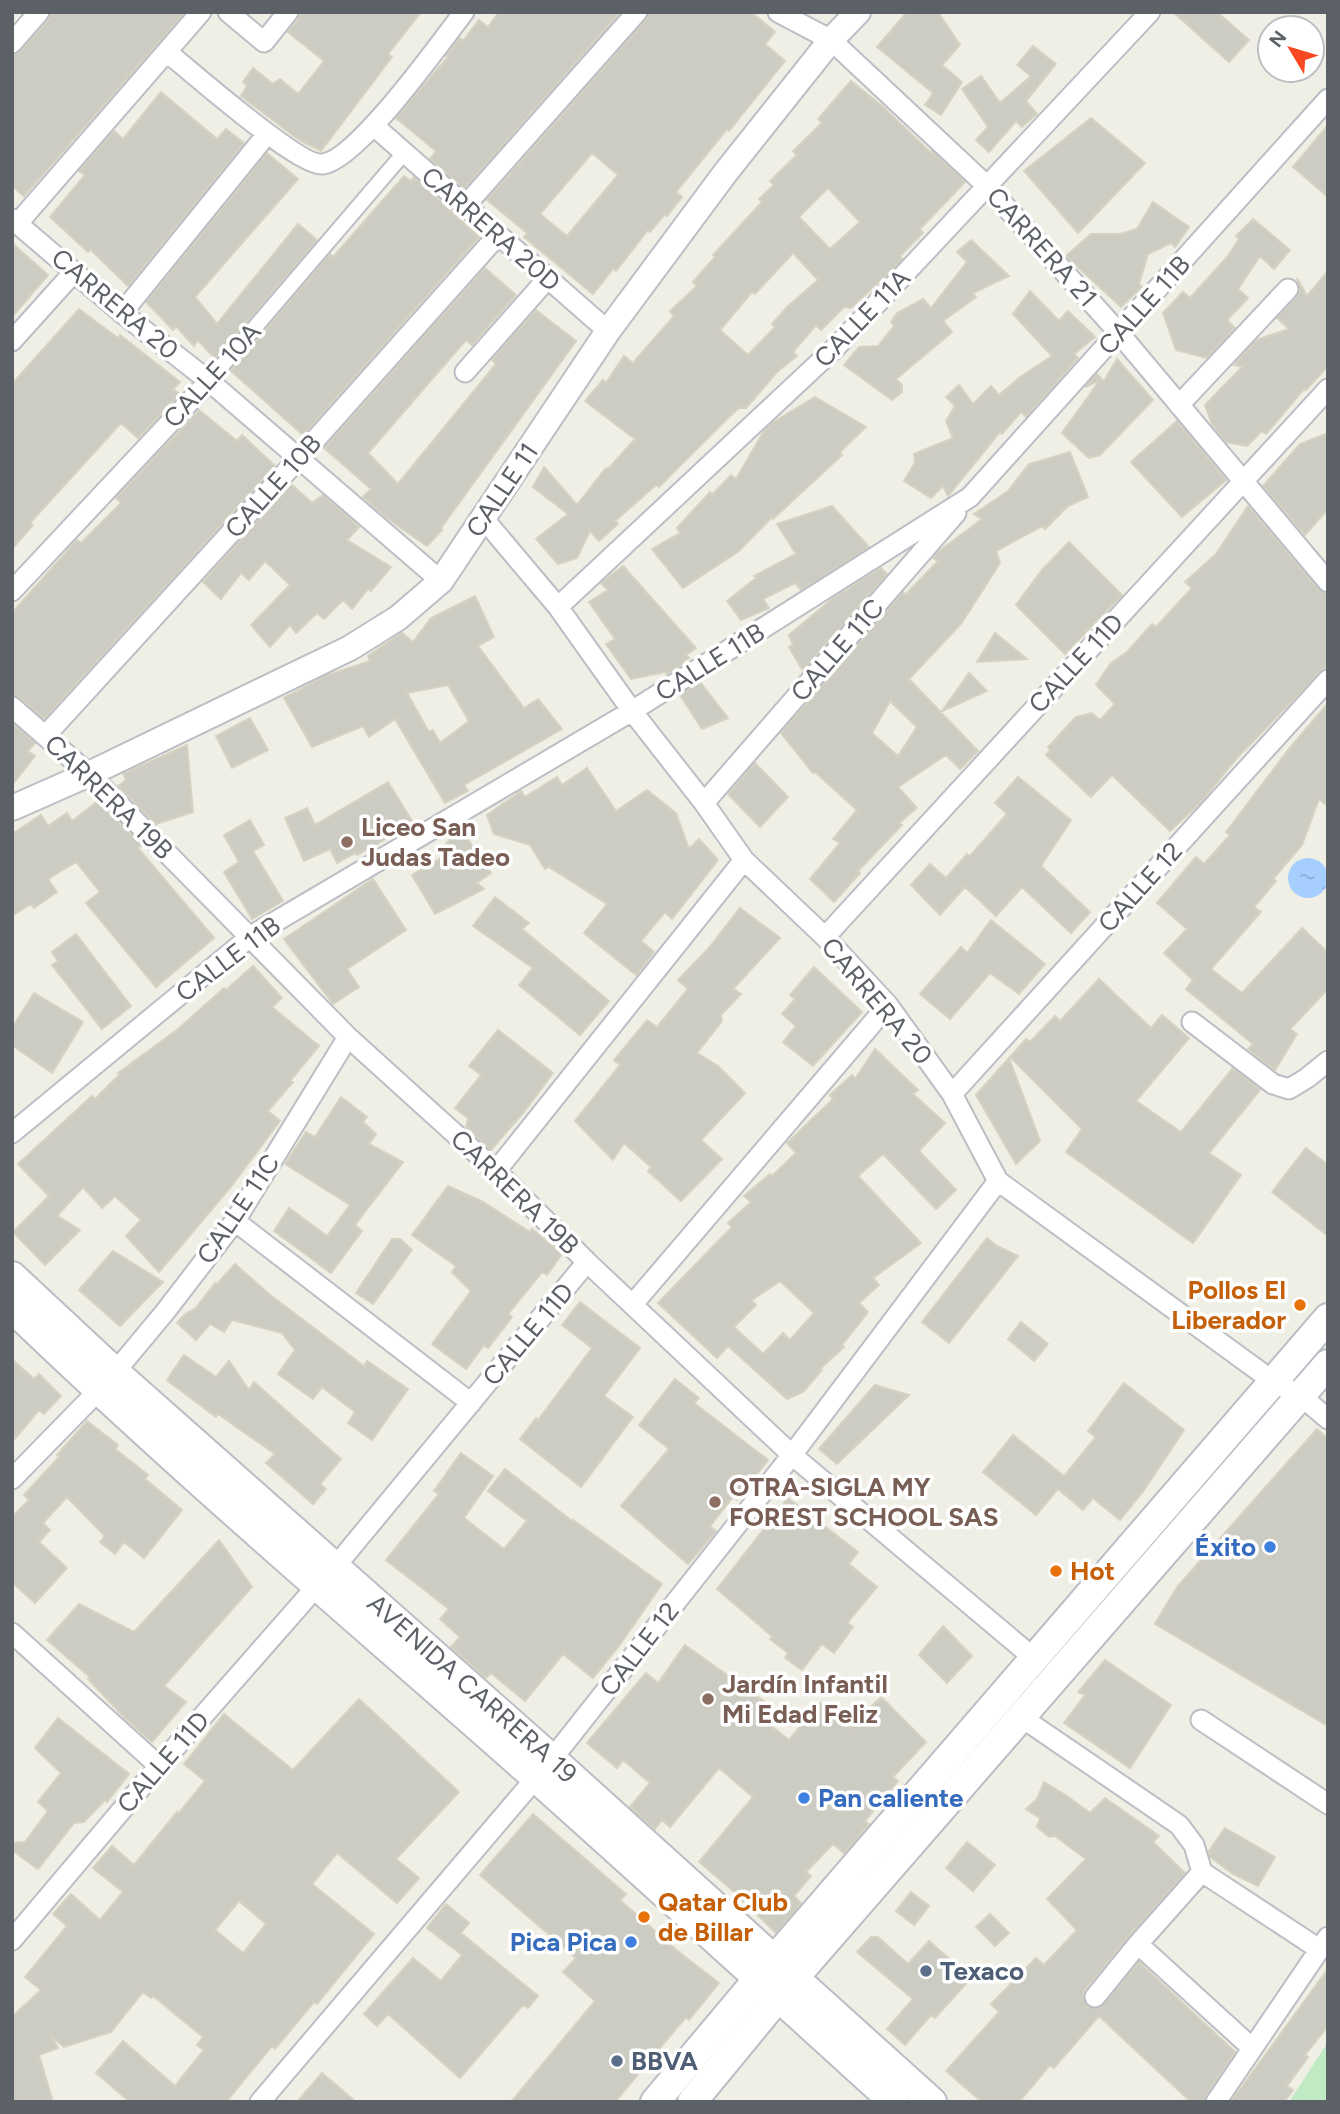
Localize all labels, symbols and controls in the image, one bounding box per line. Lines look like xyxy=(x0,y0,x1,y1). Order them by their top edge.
north arrow xyxy=(1256,14,1326,84)
text: N xyxy=(1264,26,1292,52)
street label: CARRERA 20D xyxy=(415,160,567,298)
street label: CARRERA 21 xyxy=(980,181,1104,313)
street label: CARRERA 20 xyxy=(45,242,185,366)
street label: CALLE 11B xyxy=(1091,249,1197,361)
street label: CALLE 11A xyxy=(807,262,917,374)
street label: CALLE 10A xyxy=(157,316,268,434)
street label: CALLE 10B xyxy=(218,428,328,544)
street label: CALLE 11 xyxy=(459,437,545,543)
street label: CALLE 11C xyxy=(784,592,890,708)
street label: CALLE 11D xyxy=(1022,607,1130,719)
street label: CALLE 11B xyxy=(650,616,770,708)
street label: CARRERA 19B xyxy=(38,728,180,866)
place label: Liceo San Judas Tadeo xyxy=(361,811,510,873)
marker: Liceo San Judas Tadeo xyxy=(339,834,355,850)
street label: CALLE 12 xyxy=(1091,835,1189,939)
street label: CALLE 11B xyxy=(169,909,287,1009)
street label: CARRERA 20 xyxy=(815,931,939,1071)
street label: CARRERA 19B xyxy=(444,1123,586,1261)
street label: CALLE 11C xyxy=(190,1148,286,1270)
place label: Pollos El Liberador xyxy=(1171,1274,1286,1336)
street label: CALLE 11D xyxy=(476,1276,580,1392)
marker: Pollos El Liberador xyxy=(1292,1297,1308,1313)
place label: OTRA-SIGLA MY FOREST SCHOOL SAS xyxy=(729,1471,998,1533)
marker: OTRA-SIGLA MY FOREST SCHOOL SAS xyxy=(707,1494,723,1510)
place label: Éxito xyxy=(1195,1531,1256,1563)
marker: Éxito xyxy=(1262,1539,1278,1555)
place label: Hot xyxy=(1070,1555,1115,1587)
marker: Hot xyxy=(1048,1563,1064,1579)
street label: AVENIDA CARRERA 19 xyxy=(361,1587,584,1790)
street label: CALLE 12 xyxy=(592,1596,686,1702)
place label: Jardín Infantil Mi Edad Feliz xyxy=(722,1668,888,1730)
marker: Jardín Infantil Mi Edad Feliz xyxy=(700,1691,716,1707)
street label: CALLE 11D xyxy=(110,1704,216,1820)
place label: Pan caliente xyxy=(818,1782,963,1814)
marker: Pan caliente xyxy=(796,1790,812,1806)
place label: Qatar Club de Billar xyxy=(658,1886,788,1948)
marker: Qatar Club de Billar xyxy=(636,1909,652,1925)
place label: Pica Pica xyxy=(510,1926,617,1958)
marker: Pica Pica xyxy=(623,1934,639,1950)
place label: Texaco xyxy=(940,1955,1024,1987)
marker: Texaco xyxy=(918,1963,934,1979)
place label: BBVA xyxy=(631,2045,699,2077)
marker: BBVA xyxy=(609,2053,625,2069)

